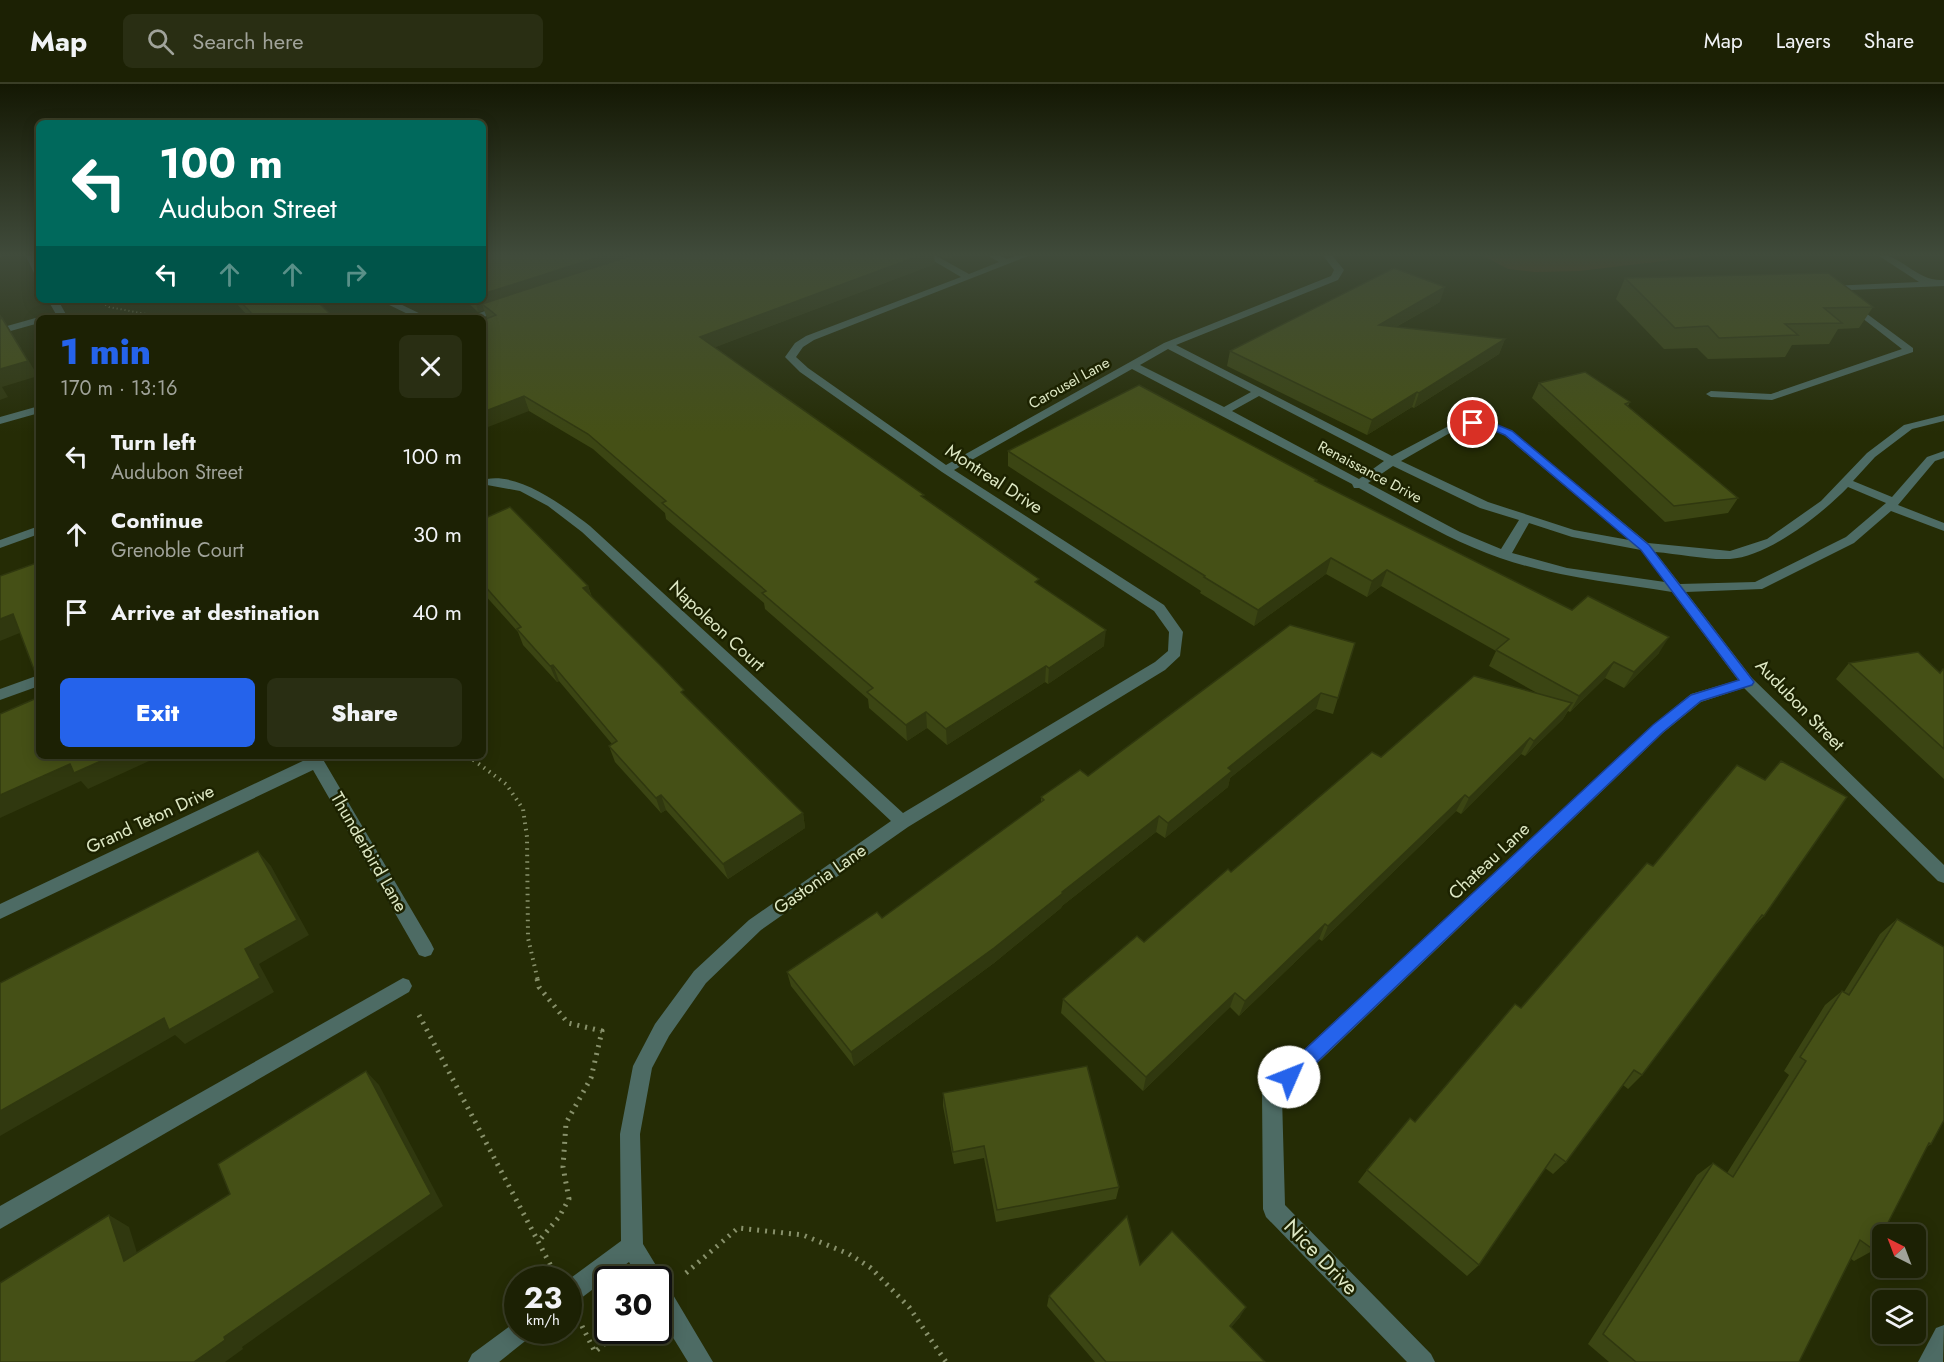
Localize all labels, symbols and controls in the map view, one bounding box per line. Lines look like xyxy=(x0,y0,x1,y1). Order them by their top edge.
search box xyxy=(123,14,543,68)
text: Map xyxy=(30,21,87,62)
icon: search xyxy=(144,25,177,58)
text: Search here xyxy=(192,25,304,57)
text: Map xyxy=(1704,26,1743,56)
text: Layers xyxy=(1776,26,1831,56)
text: Share xyxy=(1864,26,1914,56)
text: 100 m xyxy=(159,133,283,194)
icon: left xyxy=(60,144,138,222)
text: Audubon Street xyxy=(159,189,337,228)
icon: left xyxy=(150,258,183,291)
icon: ahead xyxy=(213,258,246,291)
icon: ahead xyxy=(276,258,309,291)
icon: right xyxy=(339,258,372,291)
text: 1 min xyxy=(60,325,151,377)
button: close xyxy=(399,335,462,398)
street label: Carousel Lane xyxy=(1024,351,1114,414)
text: 170 m · 13:16 xyxy=(60,374,178,403)
pin xyxy=(1447,397,1498,448)
icon: arrive xyxy=(1456,406,1489,439)
text: Turn left xyxy=(111,426,196,458)
street label: Renaissance Drive xyxy=(1314,435,1426,509)
street label: Montreal Drive xyxy=(940,438,1048,520)
icon: left xyxy=(60,440,93,473)
text: 100 m xyxy=(402,440,462,472)
text: Audubon Street xyxy=(111,458,243,487)
text: Continue xyxy=(111,504,203,536)
icon: ahead xyxy=(60,518,93,551)
text: 30 m xyxy=(413,518,462,550)
text: Grenoble Court xyxy=(111,536,244,565)
street label: Napoleon Court xyxy=(663,575,771,678)
icon: arrive xyxy=(60,596,93,629)
text: Arrive at destination xyxy=(111,596,320,628)
text: 40 m xyxy=(412,596,462,628)
street label: Audubon Street xyxy=(1749,653,1851,757)
button: Exit xyxy=(60,678,255,747)
button: Share xyxy=(267,678,462,747)
street label: Grand Teton Drive xyxy=(82,778,218,860)
street label: Thunderbird Lane xyxy=(324,787,414,917)
street label: Chateau Lane xyxy=(1442,816,1536,906)
street label: Gastonia Lane xyxy=(768,837,872,921)
position arrow xyxy=(1257,1045,1321,1109)
street label: Nice Drive xyxy=(1277,1212,1365,1302)
north arrow xyxy=(1872,1224,1926,1278)
map controls xyxy=(1872,1224,1926,1344)
speed limit sign: 30 xyxy=(594,1266,672,1344)
text: 23 xyxy=(524,1276,562,1319)
button: layers xyxy=(1872,1290,1926,1344)
text: km/h xyxy=(526,1309,560,1331)

